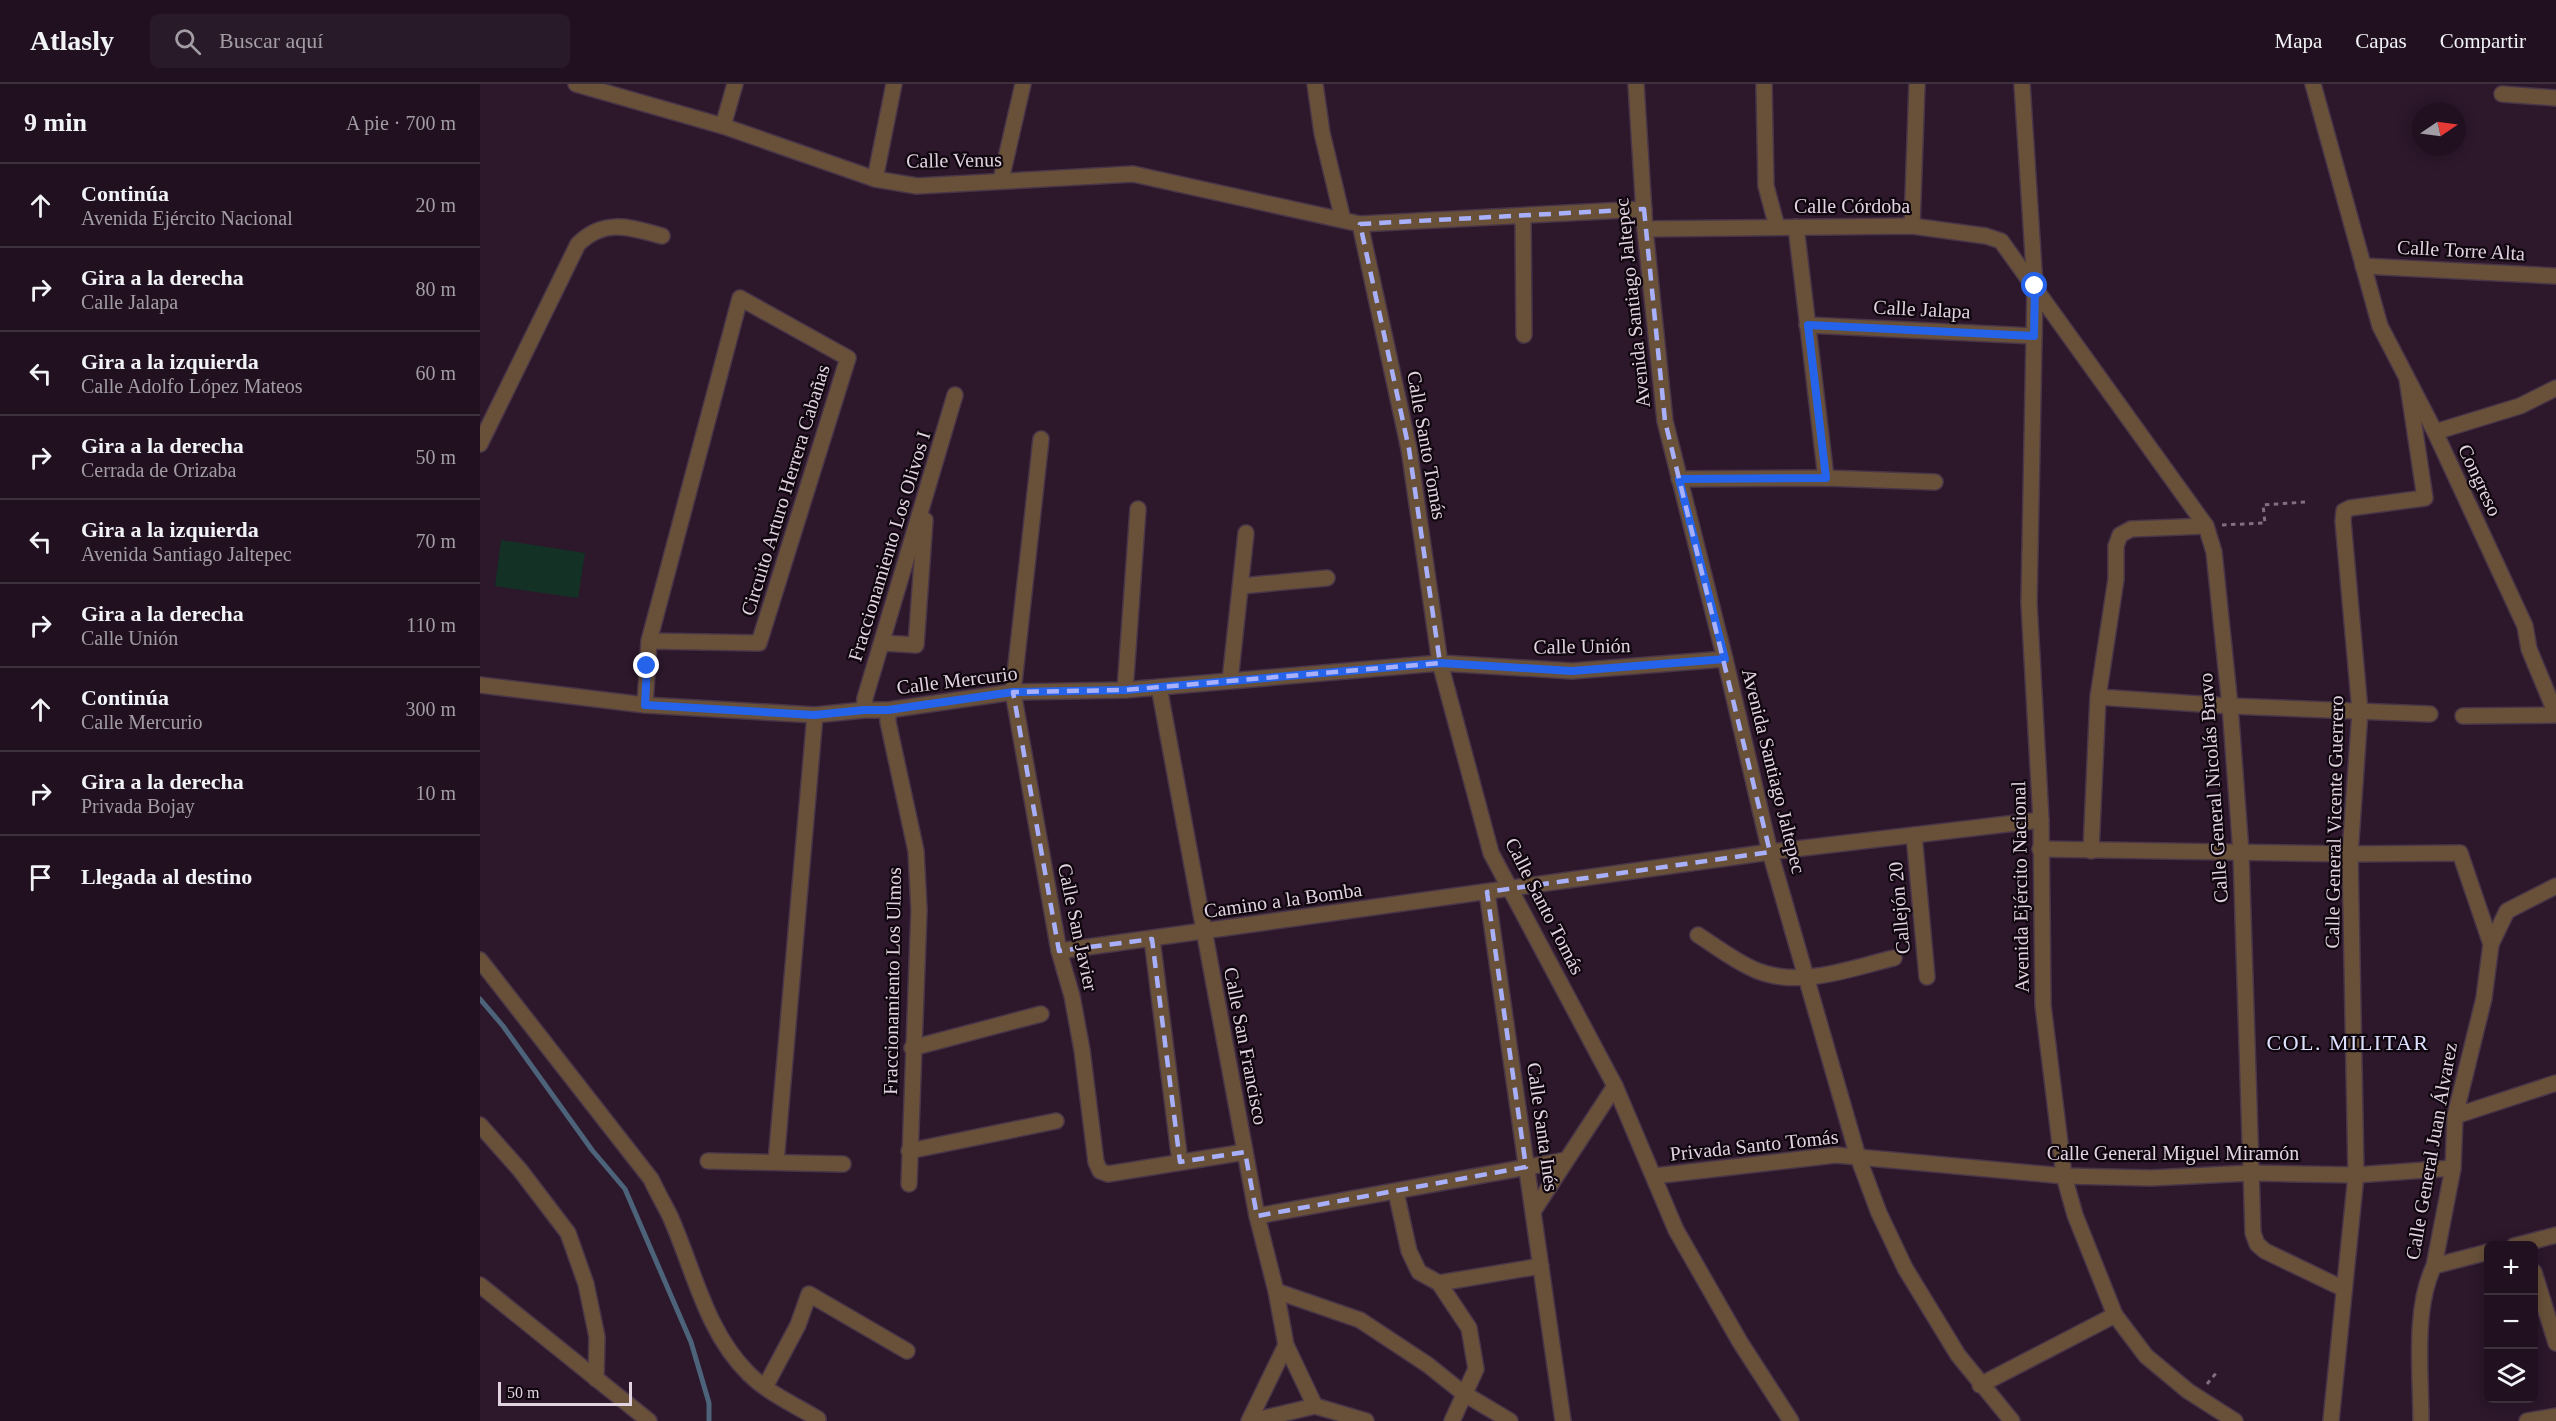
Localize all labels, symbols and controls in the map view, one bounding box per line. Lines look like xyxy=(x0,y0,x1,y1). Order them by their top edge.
search box xyxy=(150,14,570,68)
text: Atlasly xyxy=(30,25,114,56)
icon: search xyxy=(171,25,204,58)
text: Buscar aquí xyxy=(219,28,323,53)
text: Mapa xyxy=(2275,29,2322,53)
text: Capas xyxy=(2355,29,2407,53)
text: Compartir xyxy=(2440,29,2526,53)
north arrow xyxy=(2412,102,2466,156)
text: 9 min xyxy=(24,108,87,137)
text: A pie · 700 m xyxy=(346,112,456,134)
street label: Calle Venus xyxy=(906,148,1002,172)
text: Continúa xyxy=(81,181,169,206)
icon: ahead xyxy=(24,189,57,222)
text: 20 m xyxy=(415,194,456,216)
street label: Calle Córdoba xyxy=(1794,195,1910,217)
street label: Avenida Santiago Jaltepec xyxy=(1610,197,1655,409)
text: Avenida Ejército Nacional xyxy=(81,207,293,229)
street label: Calle Torre Alta xyxy=(2396,236,2526,264)
text: Gira a la derecha xyxy=(81,265,244,290)
route start xyxy=(2021,272,2047,298)
icon: right xyxy=(24,273,57,306)
text: 80 m xyxy=(415,278,456,300)
text: Calle Jalapa xyxy=(81,291,178,313)
street label: Calle Jalapa xyxy=(1873,295,1971,324)
text: Gira a la izquierda xyxy=(81,349,259,374)
icon: left xyxy=(24,357,57,390)
text: 60 m xyxy=(415,362,456,384)
street label: Circuito Arturo Herrera Cabañas xyxy=(736,362,834,618)
street label: Calle Santo Tomás xyxy=(1403,369,1451,521)
text: Calle Adolfo López Mateos xyxy=(81,375,303,397)
street label: Fraccionamiento Los Olivos I xyxy=(843,428,935,664)
text: Gira a la derecha xyxy=(81,433,244,458)
icon: right xyxy=(24,441,57,474)
street label: Congreso xyxy=(2453,441,2506,520)
text: 50 m xyxy=(415,446,456,468)
text: Cerrada de Orizaba xyxy=(81,459,236,481)
text: Gira a la izquierda xyxy=(81,517,259,542)
icon: left xyxy=(24,525,57,558)
text: 70 m xyxy=(415,530,456,552)
text: Avenida Santiago Jaltepec xyxy=(81,543,292,565)
text: Gira a la derecha xyxy=(81,601,244,626)
icon: right xyxy=(24,609,57,642)
text: 110 m xyxy=(406,614,456,636)
text: Calle Unión xyxy=(81,627,178,649)
street label: Calle Unión xyxy=(1533,634,1631,658)
route end xyxy=(633,652,659,678)
street label: Calle Mercurio xyxy=(895,662,1019,698)
street label: Avenida Santiago Jaltepec xyxy=(1737,666,1810,876)
street label: Calle General Nicolás Bravo xyxy=(2194,672,2232,904)
text: Continúa xyxy=(81,685,169,710)
icon: ahead xyxy=(24,693,57,726)
street label: Calle General Vicente Guerrero xyxy=(2321,695,2347,949)
text: 300 m xyxy=(405,698,456,720)
text: Calle Mercurio xyxy=(81,711,203,733)
text: Gira a la derecha xyxy=(81,769,244,794)
icon: right xyxy=(24,777,57,810)
street label: Avenida Ejército Nacional xyxy=(2007,780,2034,993)
text: 10 m xyxy=(415,782,456,804)
text: Privada Bojay xyxy=(81,795,195,817)
street label: Calle Santo Tomás xyxy=(1501,834,1589,978)
icon: arrive xyxy=(24,861,57,894)
street label: Calle San Javier xyxy=(1054,861,1102,993)
street label: Callejón 20 xyxy=(1884,861,1915,955)
text: Llegada al destino xyxy=(81,864,252,889)
street label: Fraccionamiento Los Ulmos xyxy=(879,867,905,1095)
street label: Camino a la Bomba xyxy=(1203,878,1364,922)
street label: Calle San Francisco xyxy=(1220,965,1272,1127)
district label: COL. MILITAR xyxy=(2267,1030,2429,1055)
street label: Calle General Juan Álvarez xyxy=(2401,1040,2461,1261)
street label: Calle Santa Inés xyxy=(1523,1061,1563,1193)
street label: Privada Santo Tomás xyxy=(1669,1125,1840,1165)
street label: Calle General Miguel Miramón xyxy=(2047,1142,2299,1165)
map controls xyxy=(2484,1241,2538,1403)
button: + xyxy=(2484,1241,2538,1295)
button: − xyxy=(2484,1295,2538,1349)
button: layers xyxy=(2484,1349,2538,1403)
scale bar xyxy=(498,1379,632,1406)
text: 50 m xyxy=(507,1384,539,1401)

